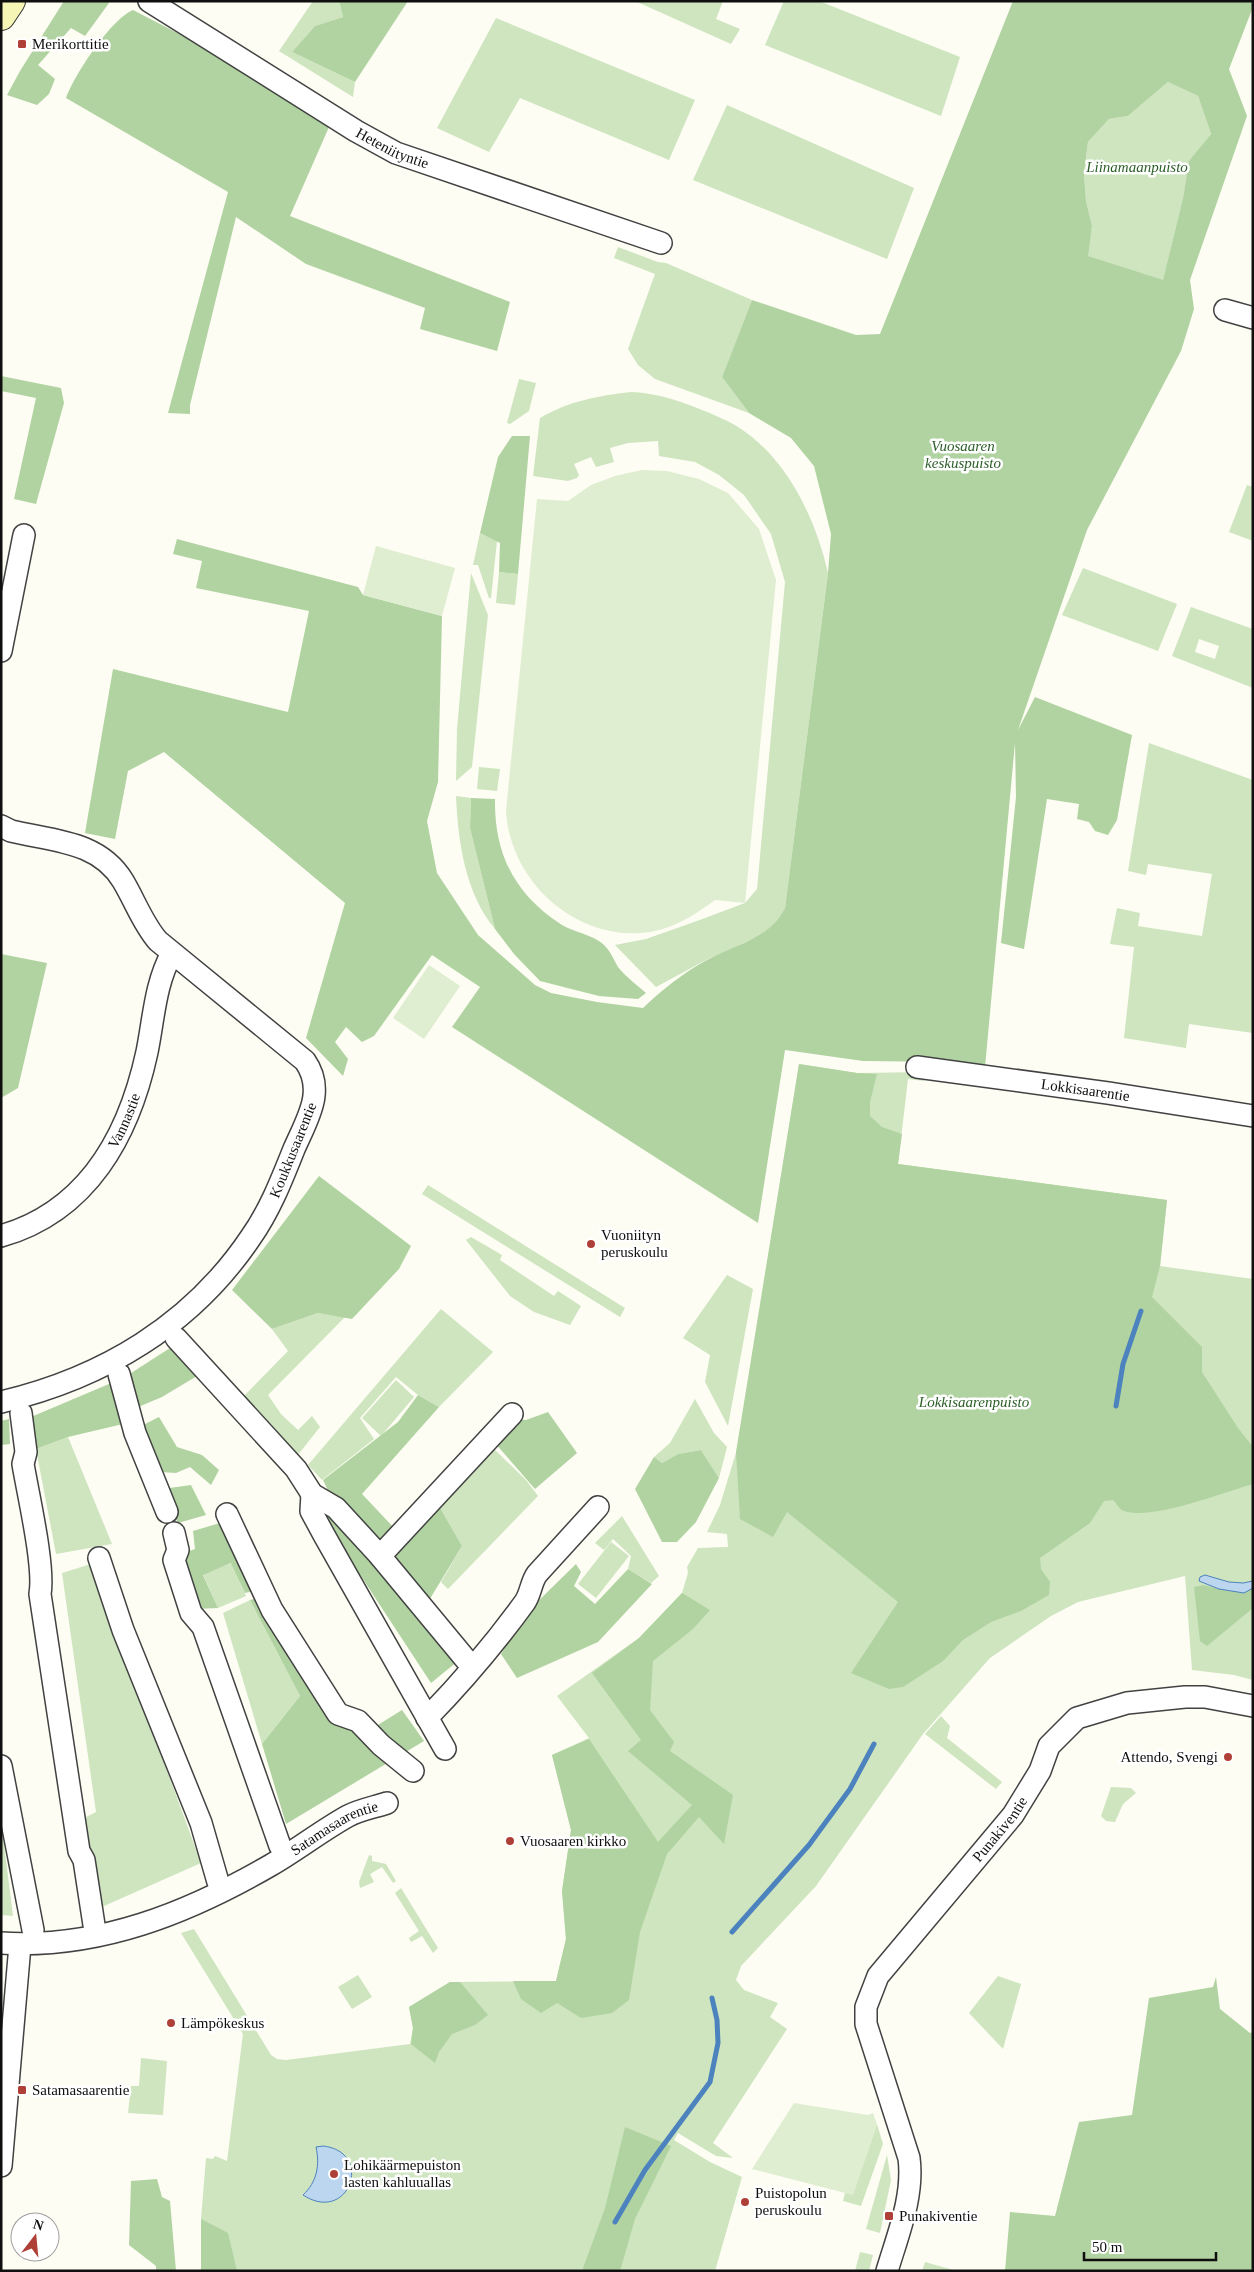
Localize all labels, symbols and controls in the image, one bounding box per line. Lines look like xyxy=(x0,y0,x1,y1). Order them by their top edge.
place label: Merikorttitie xyxy=(32,36,109,52)
marker: Merikorttitie xyxy=(16,38,28,50)
street label: Heteniityntie xyxy=(353,125,431,172)
park label: Liinamaanpuisto xyxy=(1085,159,1188,175)
park label: Vuosaaren keskuspuisto xyxy=(925,438,1001,471)
street label: Lokkisaarentie xyxy=(1040,1076,1131,1104)
street label: Vannastie xyxy=(105,1091,143,1151)
street label: Koukkusaarentie xyxy=(267,1100,320,1200)
place label: Vuoniityn peruskoulu xyxy=(601,1227,668,1260)
marker: Vuoniityn peruskoulu xyxy=(585,1238,597,1250)
park label: Lokkisaarenpuisto xyxy=(918,1394,1030,1410)
place label: Attendo, Svengi xyxy=(1121,1749,1218,1765)
marker: Attendo, Svengi xyxy=(1222,1751,1234,1763)
street label: Punakiventie xyxy=(969,1793,1030,1865)
street label: Satamasaarentie xyxy=(288,1798,380,1858)
place label: Vuosaaren kirkko xyxy=(520,1833,626,1849)
marker: Vuosaaren kirkko xyxy=(504,1835,516,1847)
place label: Lämpökeskus xyxy=(181,2015,264,2031)
marker: Lämpökeskus xyxy=(165,2017,177,2029)
place label: Satamasaarentie xyxy=(32,2082,130,2098)
marker: Satamasaarentie xyxy=(16,2084,28,2096)
place label: Lohikäärmepuiston lasten kahluuallas xyxy=(344,2157,461,2190)
marker: Lohikäärmepuiston lasten kahluuallas xyxy=(328,2168,340,2180)
place label: Puistopolun peruskoulu xyxy=(755,2185,827,2218)
marker: Puistopolun peruskoulu xyxy=(739,2196,751,2208)
place label: Punakiventie xyxy=(899,2208,978,2224)
marker: Punakiventie xyxy=(883,2210,895,2222)
north arrow xyxy=(10,2212,60,2262)
text: N xyxy=(32,2216,45,2234)
scale bar xyxy=(1084,2230,1216,2262)
text: 50 m xyxy=(1092,2239,1123,2255)

